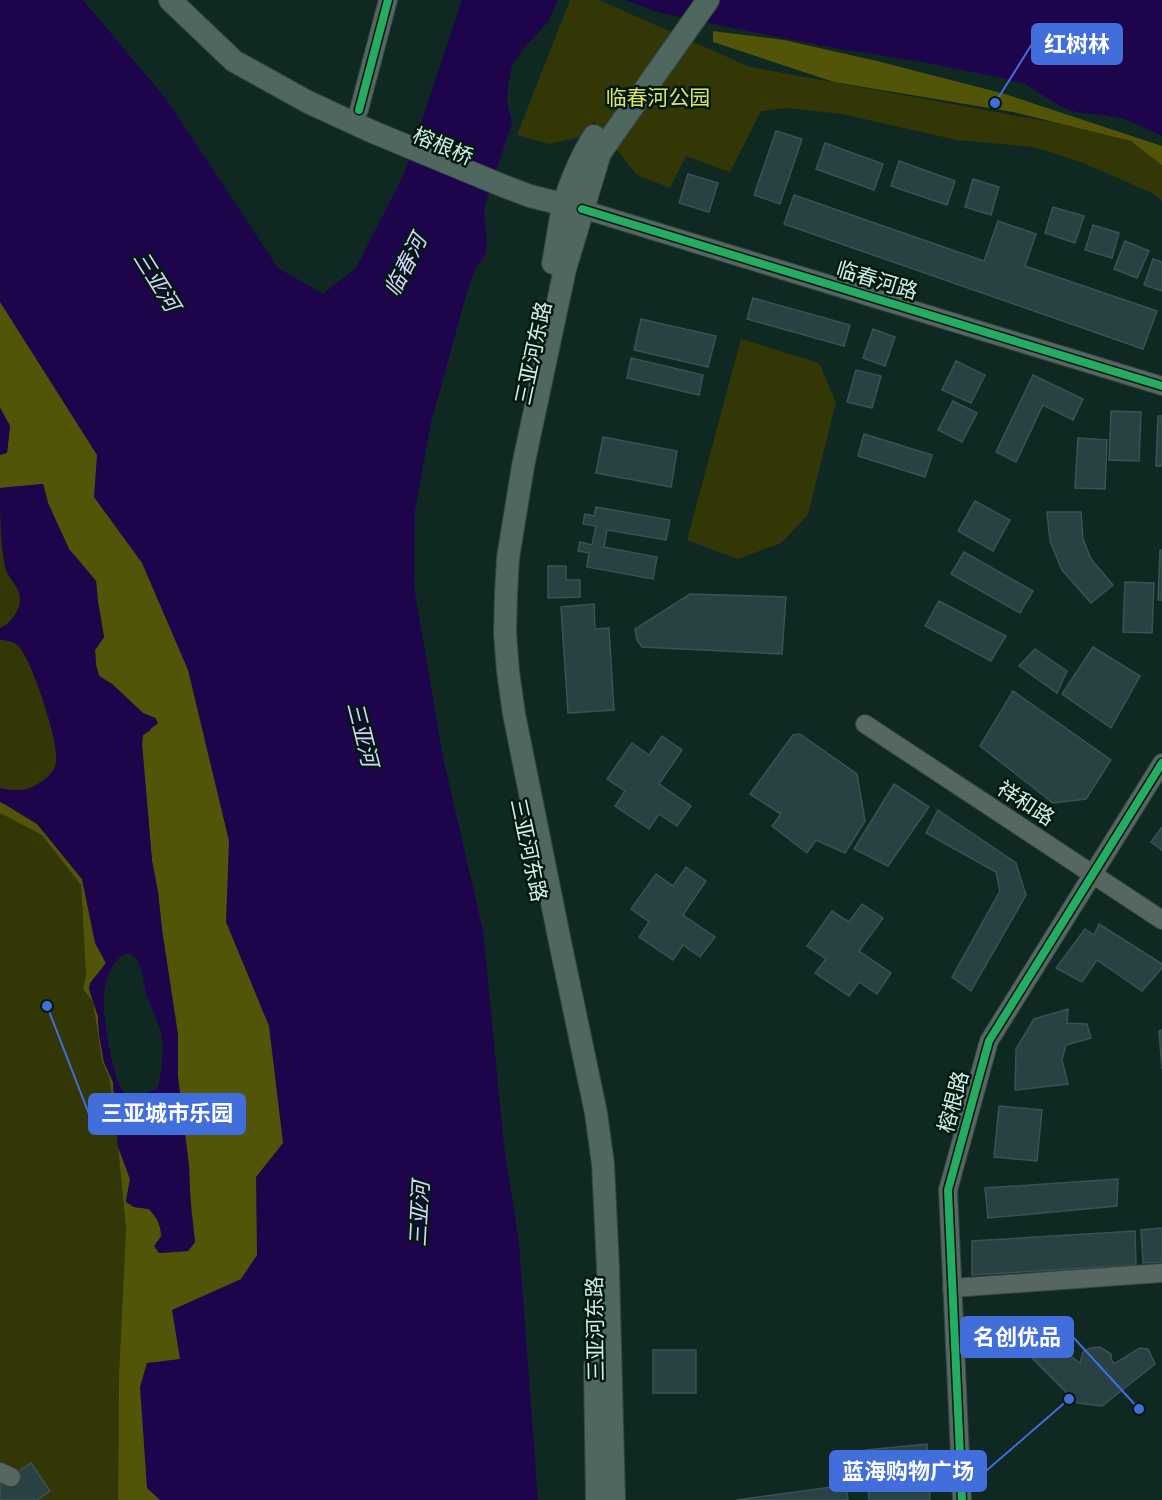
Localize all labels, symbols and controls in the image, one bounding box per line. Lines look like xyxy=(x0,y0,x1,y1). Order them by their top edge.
callout: 红树林 xyxy=(1032,24,1122,64)
text: 红树林 xyxy=(1044,30,1110,58)
park label: 临春河公园 xyxy=(606,84,711,111)
street label: 榕根桥 xyxy=(409,121,477,171)
water label: 临春河 xyxy=(378,226,434,301)
water label: 三亚河 xyxy=(128,246,188,320)
street label: 临春河路 xyxy=(833,255,921,305)
street label: 三亚河东路 xyxy=(509,299,557,407)
water label: 三亚河 xyxy=(341,699,386,773)
street label: 祥和路 xyxy=(992,775,1060,831)
street label: 三亚河东路 xyxy=(505,796,553,904)
street label: 榕根路 xyxy=(932,1068,974,1136)
callout: 三亚城市乐园 xyxy=(89,1094,245,1134)
text: 三亚城市乐园 xyxy=(101,1099,233,1127)
water label: 三亚河 xyxy=(403,1176,435,1248)
street label: 三亚河东路 xyxy=(581,1276,609,1382)
callout: 名创优品 xyxy=(961,1317,1073,1357)
text: 名创优品 xyxy=(973,1323,1061,1351)
callout: 蓝海购物广场 xyxy=(830,1451,986,1491)
text: 蓝海购物广场 xyxy=(842,1457,974,1485)

